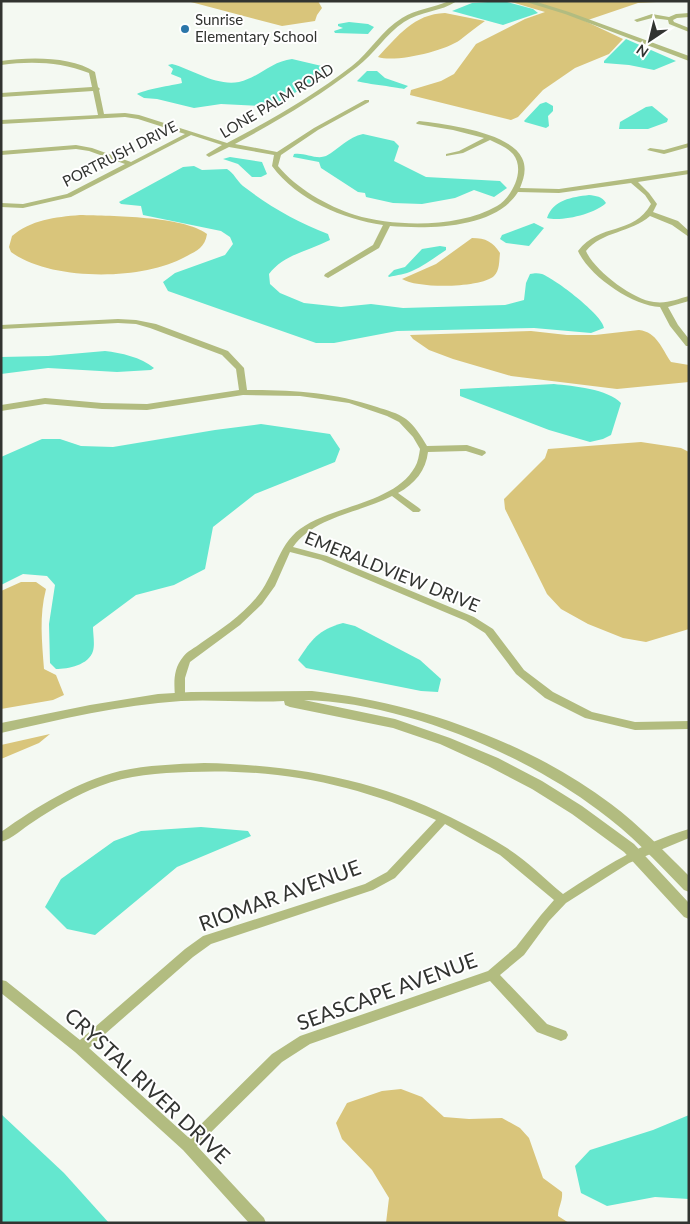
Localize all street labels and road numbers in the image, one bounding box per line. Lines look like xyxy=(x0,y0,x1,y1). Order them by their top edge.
street label: LONE PALM ROAD xyxy=(216,59,337,141)
street label: PORTRUSH DRIVE xyxy=(59,116,180,190)
street label: EMERALDVIEW DRIVE xyxy=(302,526,483,616)
street label: RIOMAR AVENUE xyxy=(195,854,364,935)
street label: SEASCAPE AVENUE xyxy=(293,946,480,1035)
street label: CRYSTAL RIVER DRIVE xyxy=(60,1002,236,1168)

